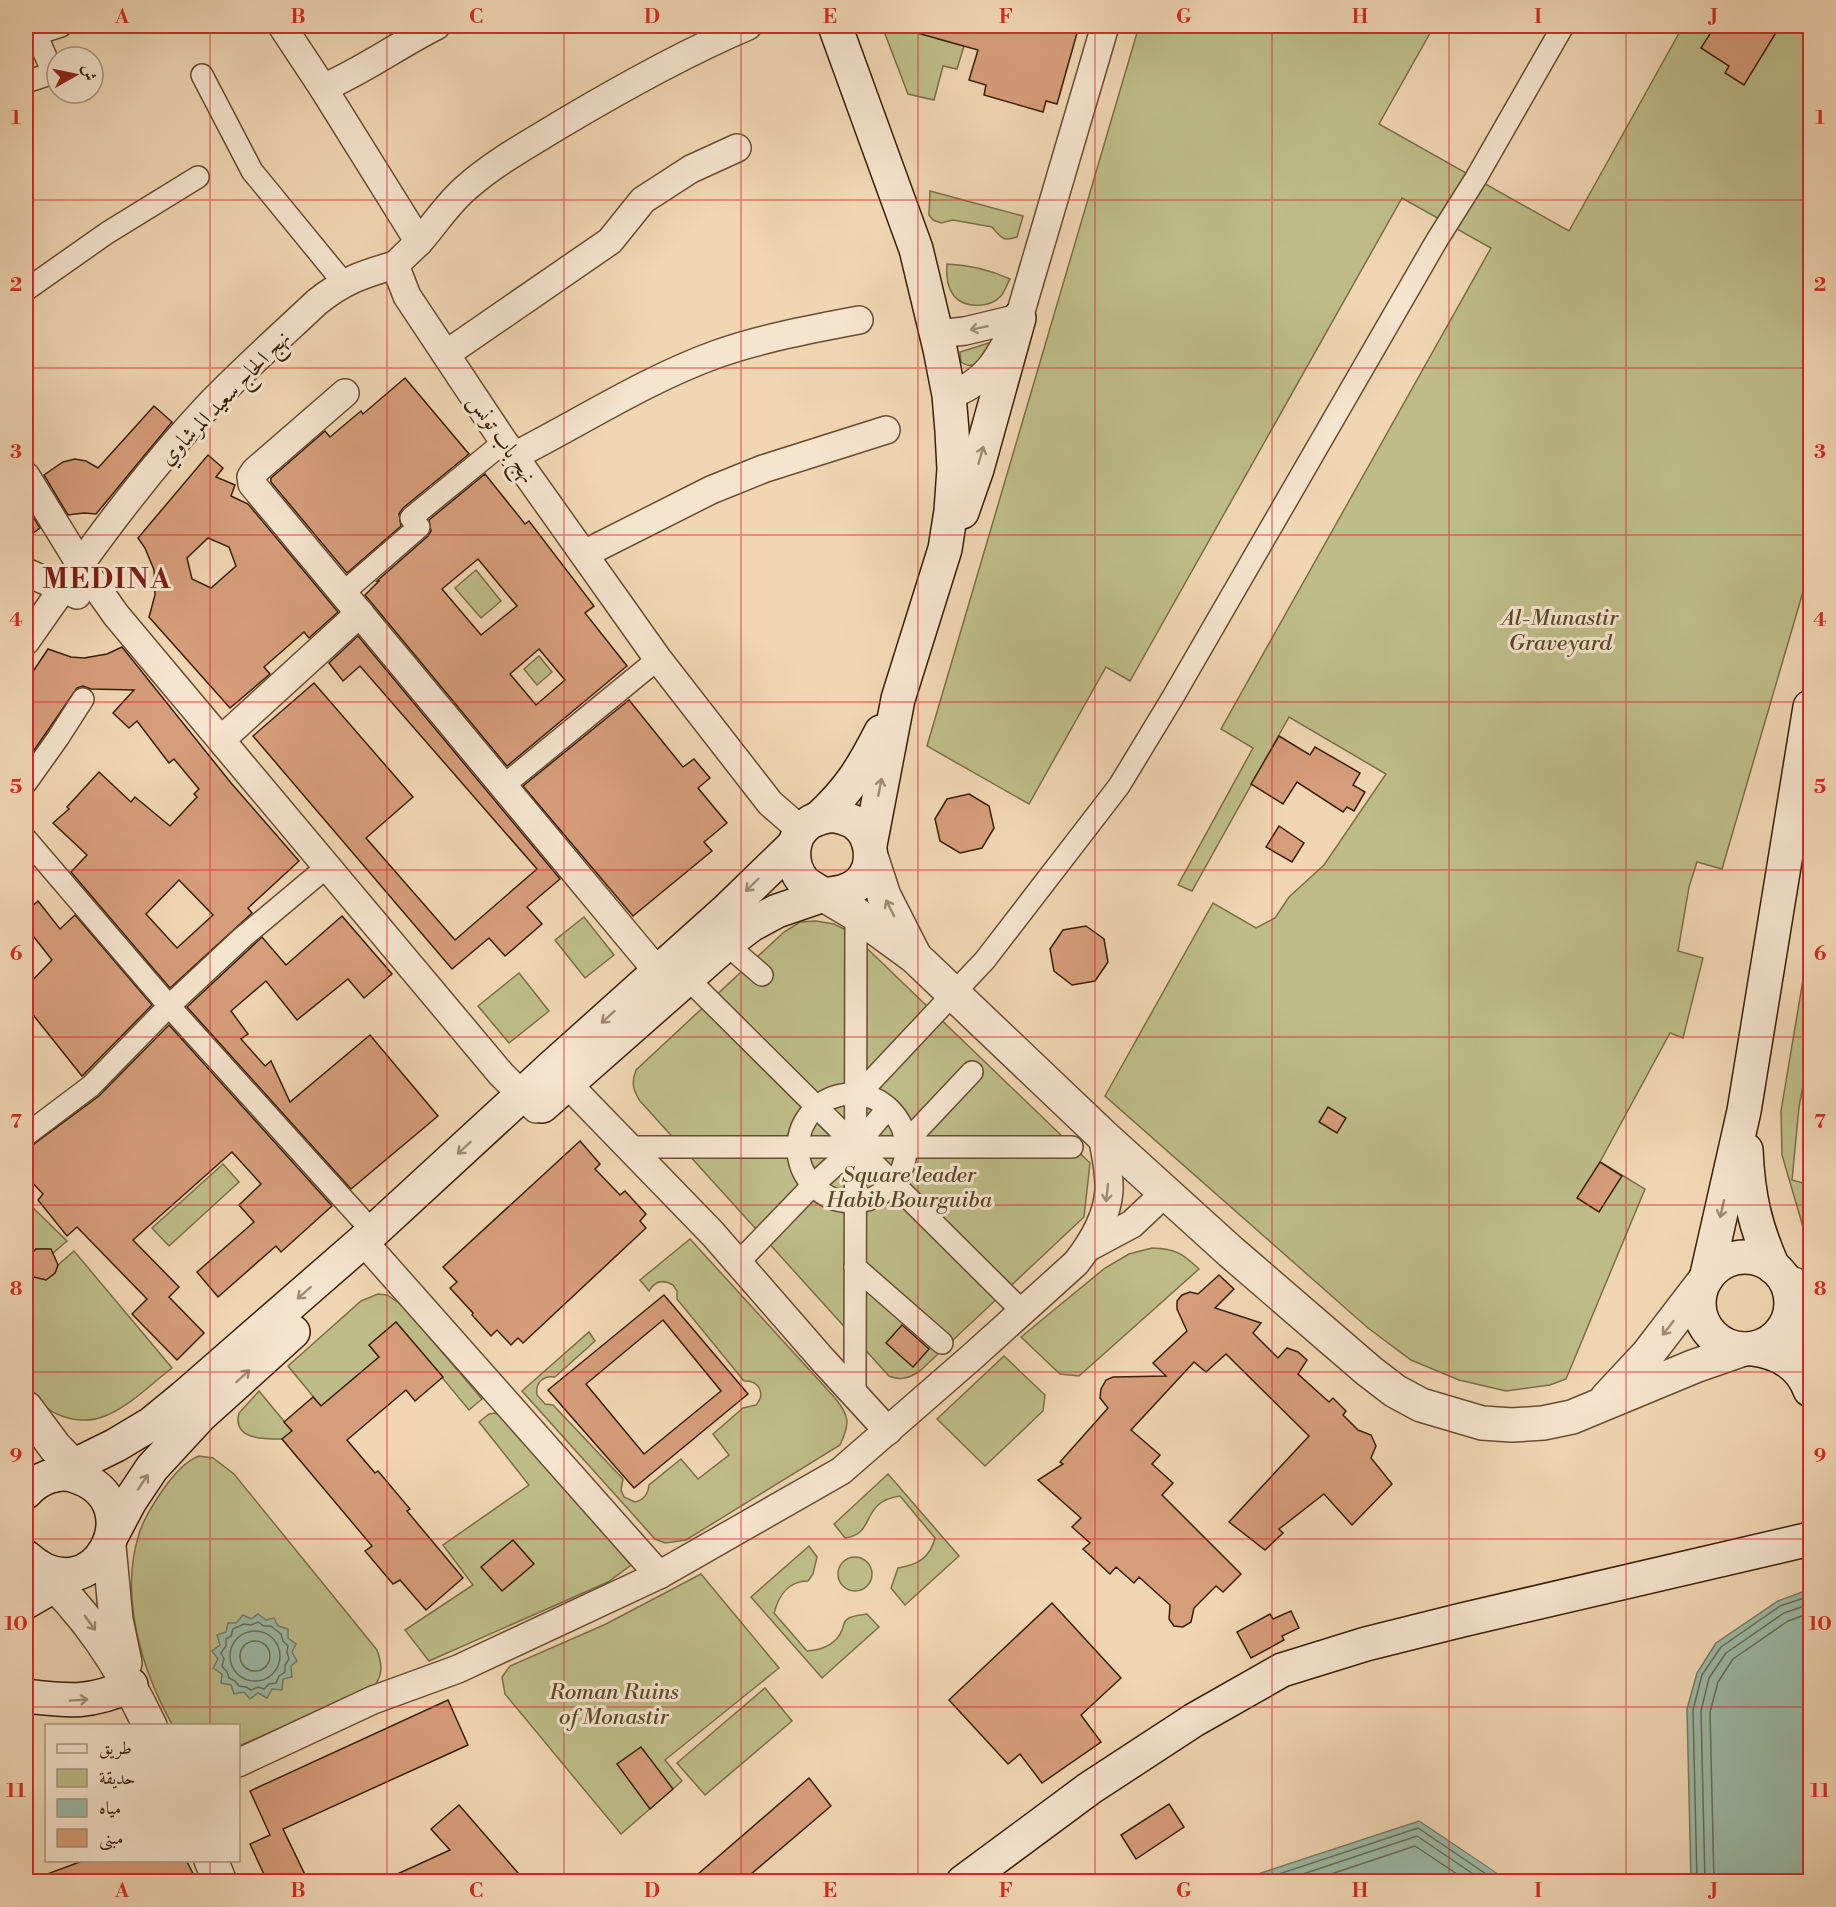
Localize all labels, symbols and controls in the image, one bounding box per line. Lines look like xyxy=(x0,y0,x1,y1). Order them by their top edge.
text: A xyxy=(114,5,130,30)
text: B xyxy=(290,5,306,30)
text: C xyxy=(469,5,483,30)
text: D xyxy=(644,5,660,30)
text: E xyxy=(823,5,837,30)
text: F xyxy=(999,5,1013,30)
text: G xyxy=(1176,5,1192,30)
text: H xyxy=(1352,5,1369,30)
text: I xyxy=(1534,5,1542,30)
text: J xyxy=(1707,5,1718,30)
north arrow xyxy=(45,45,105,105)
text: ش xyxy=(78,63,100,82)
text: 1 xyxy=(11,106,21,131)
text: 1 xyxy=(1815,106,1825,131)
text: 2 xyxy=(10,273,22,298)
text: 2 xyxy=(1814,273,1826,298)
one-way arrow xyxy=(969,323,988,335)
street label: نهج الحاج سعيد المرشاوي xyxy=(154,325,300,475)
street label: نهج باب تونس xyxy=(458,389,542,492)
text: 3 xyxy=(10,440,22,465)
text: 3 xyxy=(1814,440,1826,465)
one-way arrow xyxy=(976,446,987,465)
district label: MEDINA xyxy=(42,562,172,597)
park label: Al-Munastir Graveyard xyxy=(1500,605,1619,657)
text: 4 xyxy=(9,608,23,633)
text: 4 xyxy=(1813,608,1827,633)
text: 5 xyxy=(10,775,22,800)
text: 5 xyxy=(1814,775,1826,800)
one-way arrow xyxy=(875,778,886,798)
one-way arrow xyxy=(745,878,760,893)
one-way arrow xyxy=(884,899,896,917)
text: 6 xyxy=(10,942,23,967)
text: 6 xyxy=(1814,942,1827,967)
one-way arrow xyxy=(601,1010,616,1024)
text: 7 xyxy=(10,1110,22,1135)
text: 7 xyxy=(1814,1110,1826,1135)
one-way arrow xyxy=(457,1141,472,1155)
park label: Square leader Habib Bourguiba xyxy=(825,1162,993,1214)
one-way arrow xyxy=(1101,1182,1112,1202)
one-way arrow xyxy=(1716,1199,1727,1218)
text: 8 xyxy=(10,1277,23,1302)
text: 8 xyxy=(1814,1277,1827,1302)
one-way arrow xyxy=(297,1286,312,1300)
one-way arrow xyxy=(1662,1319,1675,1335)
one-way arrow xyxy=(236,1369,251,1383)
text: 9 xyxy=(10,1444,22,1469)
text: 9 xyxy=(1814,1444,1826,1469)
one-way arrow xyxy=(137,1474,149,1491)
text: 10 xyxy=(4,1612,28,1637)
text: 10 xyxy=(1808,1612,1832,1637)
one-way arrow xyxy=(83,1615,96,1631)
park label: Roman Ruins of Monastir xyxy=(548,1679,679,1731)
one-way arrow xyxy=(69,1694,89,1705)
legend xyxy=(45,1724,240,1862)
text: طريق xyxy=(99,1737,132,1760)
text: حديقة xyxy=(99,1767,135,1790)
text: 11 xyxy=(6,1779,26,1804)
text: 11 xyxy=(1810,1779,1830,1804)
text: مياه xyxy=(99,1797,121,1820)
text: مبنى xyxy=(99,1827,124,1851)
text: A xyxy=(114,1879,130,1904)
text: B xyxy=(290,1879,306,1904)
text: C xyxy=(469,1879,483,1904)
text: D xyxy=(644,1879,660,1904)
text: E xyxy=(823,1879,837,1904)
text: F xyxy=(999,1879,1013,1904)
text: G xyxy=(1176,1879,1192,1904)
text: H xyxy=(1352,1879,1369,1904)
text: I xyxy=(1534,1879,1542,1904)
text: J xyxy=(1707,1879,1718,1904)

